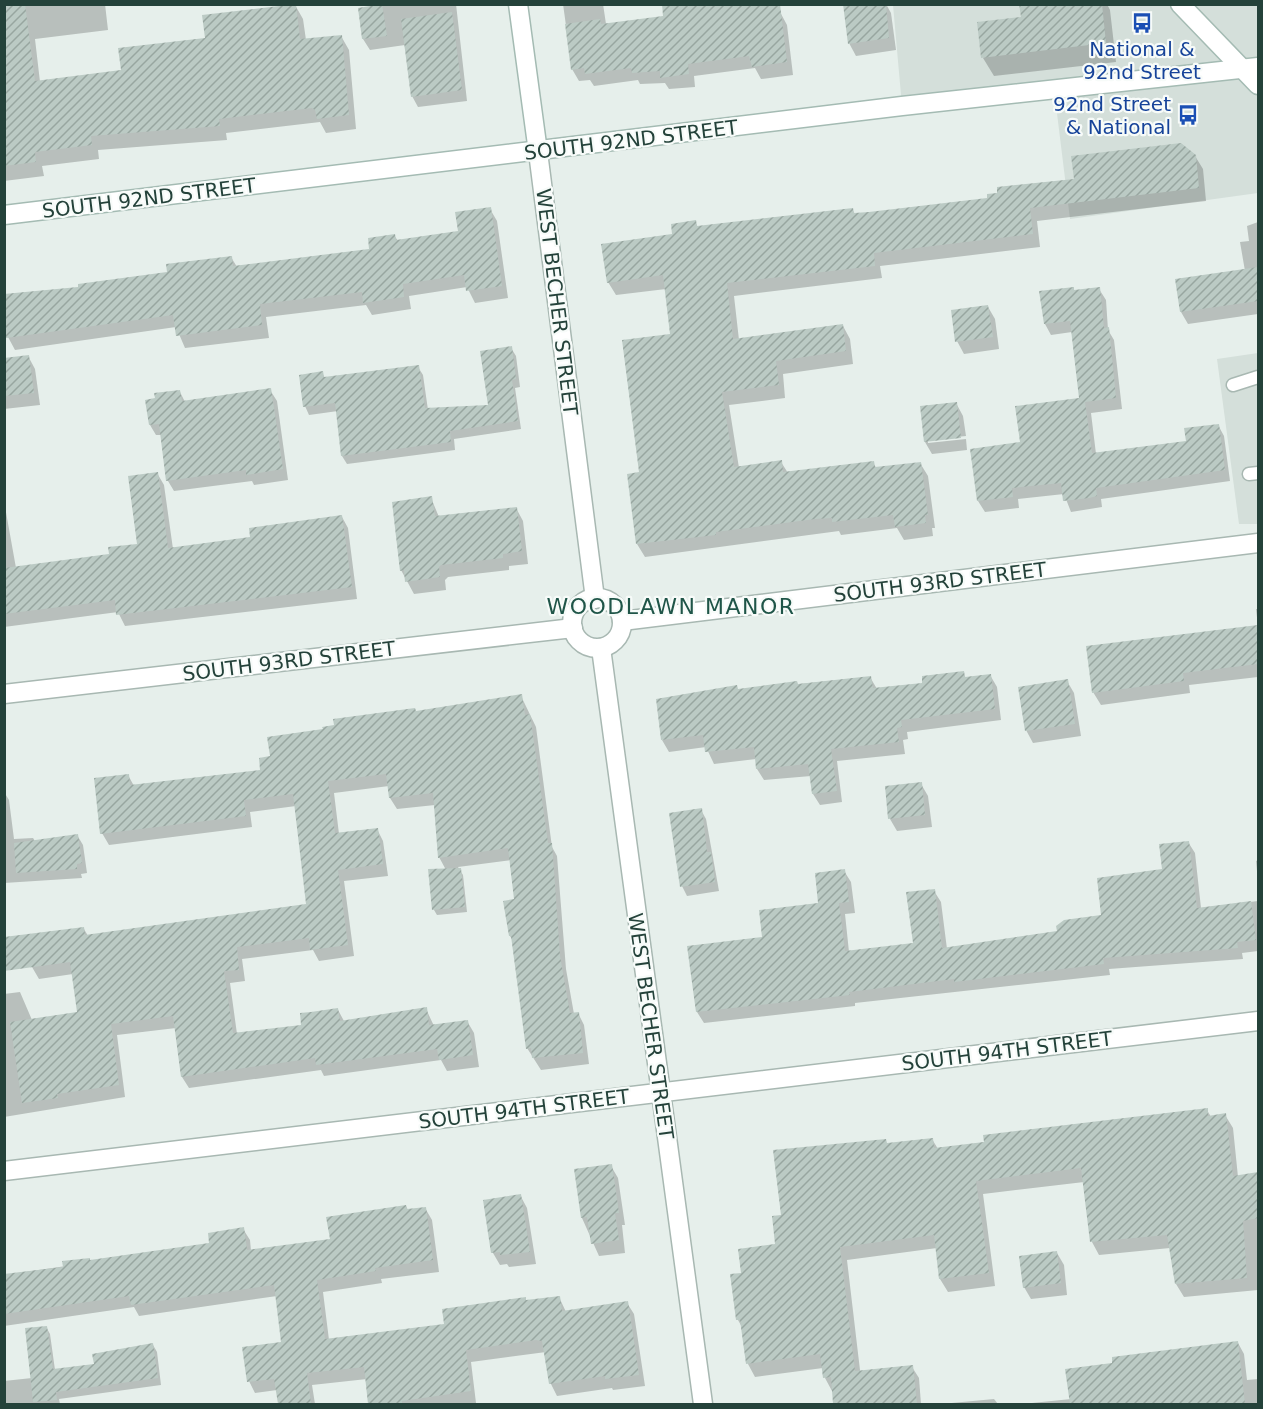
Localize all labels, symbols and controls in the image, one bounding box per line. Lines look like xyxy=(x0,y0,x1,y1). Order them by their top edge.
bus stop icon: National & 92nd Street xyxy=(1130,11,1154,35)
place label: National & 92nd Street xyxy=(1083,37,1201,84)
place label: 92nd Street & National xyxy=(1053,92,1171,139)
bus stop icon: 92nd Street & National xyxy=(1176,103,1200,127)
street label: SOUTH 92ND STREET xyxy=(523,115,740,165)
street label: SOUTH 92ND STREET xyxy=(41,173,258,223)
street label: WEST BECHER STREET xyxy=(531,187,583,418)
street label: SOUTH 93RD STREET xyxy=(832,557,1048,607)
district label: WOODLAWN MANOR xyxy=(546,594,796,619)
street label: SOUTH 93RD STREET xyxy=(181,636,397,686)
street label: WEST BECHER STREET xyxy=(623,911,679,1141)
street label: SOUTH 94TH STREET xyxy=(900,1026,1114,1076)
street label: SOUTH 94TH STREET xyxy=(417,1084,631,1134)

